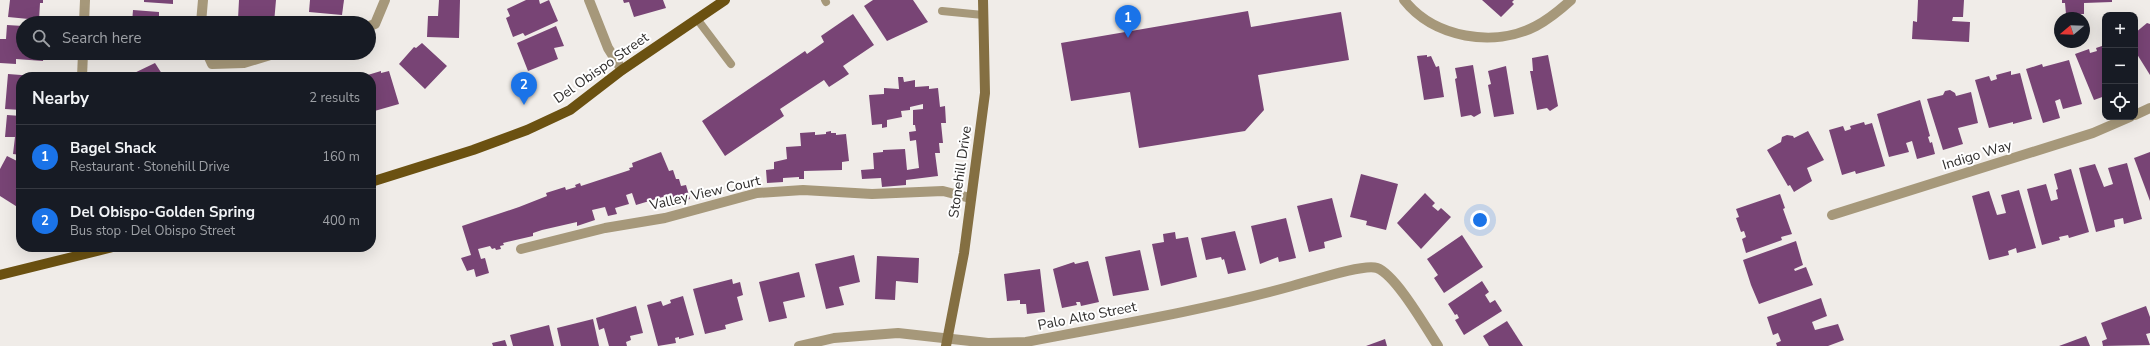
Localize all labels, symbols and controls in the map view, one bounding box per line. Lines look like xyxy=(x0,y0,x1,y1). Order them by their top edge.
pin: 1 xyxy=(1115,5,1141,38)
north arrow xyxy=(2054,12,2090,48)
map controls xyxy=(2102,12,2138,120)
button: + xyxy=(2102,12,2138,48)
search box xyxy=(16,16,376,60)
icon: search xyxy=(30,27,52,49)
text: Search here xyxy=(62,28,142,48)
street label: Del Obispo Street xyxy=(550,28,652,108)
button: − xyxy=(2102,48,2138,84)
pin: 2 xyxy=(511,72,537,105)
button: locate xyxy=(2102,84,2138,120)
text: Nearby xyxy=(32,87,89,110)
text: 2 results xyxy=(309,89,360,107)
street label: Stonehill Drive xyxy=(944,125,976,219)
street label: Indigo Way xyxy=(1940,135,2015,175)
text: Bagel Shack xyxy=(70,138,156,158)
text: 1 xyxy=(41,148,49,166)
text: 160 m xyxy=(322,148,360,166)
text: Restaurant · Stonehill Drive xyxy=(70,158,230,176)
street label: Valley View Court xyxy=(647,171,762,215)
text: Del Obispo-Golden Spring xyxy=(70,202,255,222)
your location xyxy=(1470,210,1490,230)
text: 2 xyxy=(41,212,49,230)
text: 400 m xyxy=(322,212,360,230)
text: Bus stop · Del Obispo Street xyxy=(70,222,235,240)
street label: Palo Alto Street xyxy=(1036,297,1138,335)

